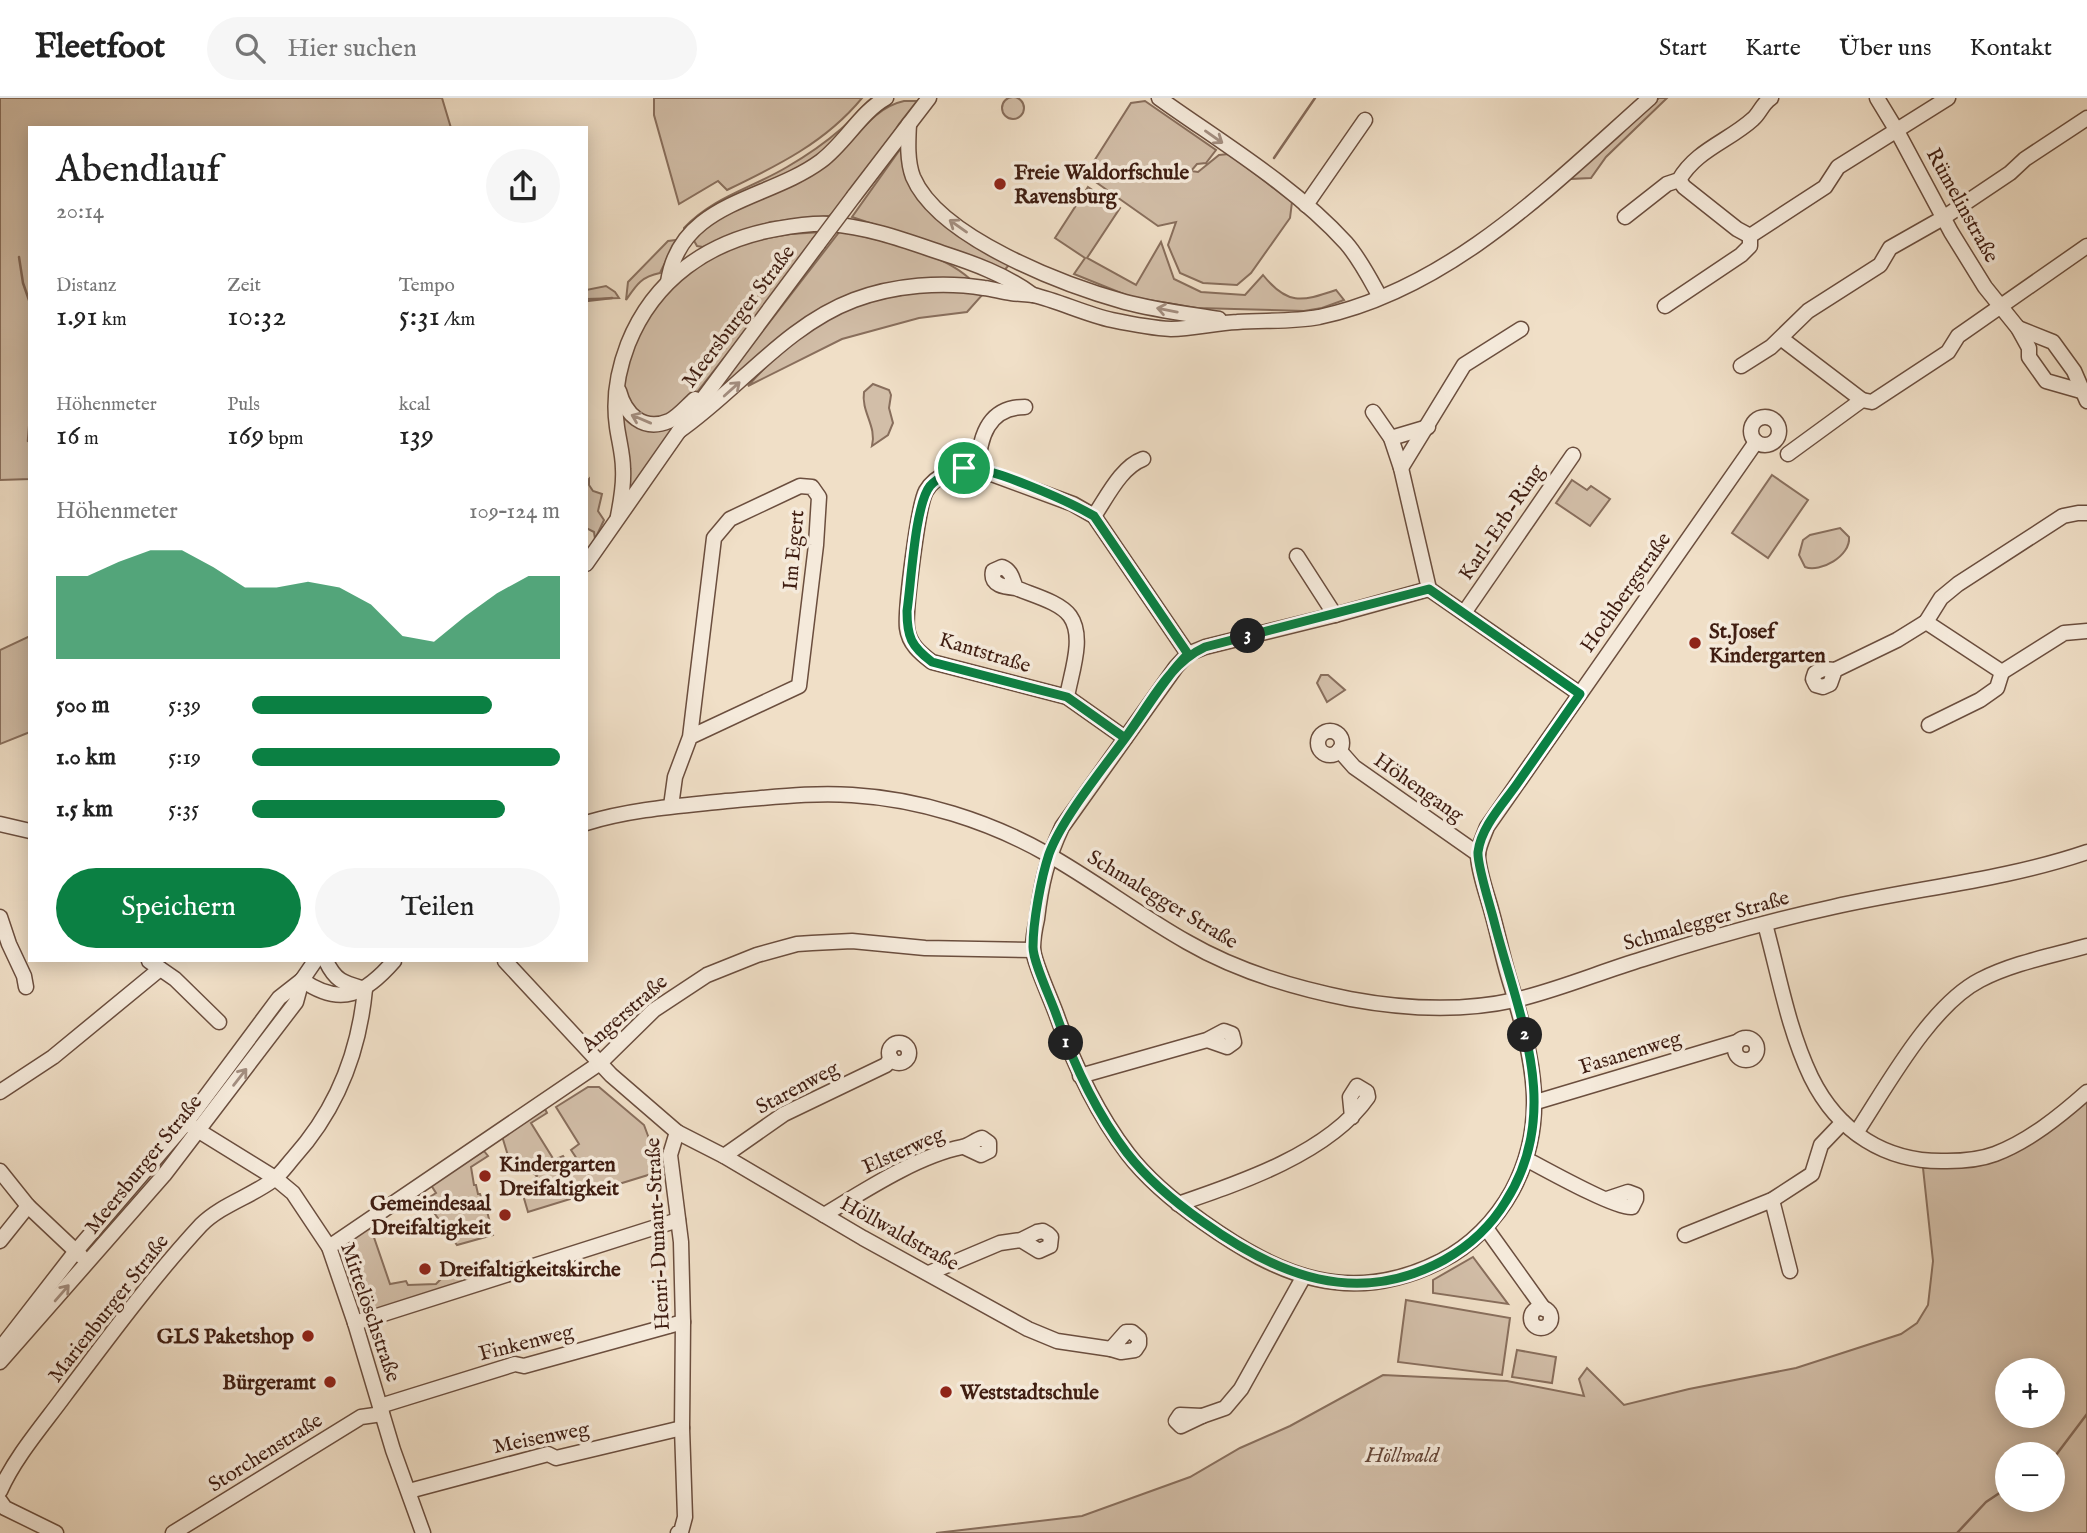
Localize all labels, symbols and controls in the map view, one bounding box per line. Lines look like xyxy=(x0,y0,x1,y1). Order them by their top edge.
search box xyxy=(207,17,697,80)
text: Fleetfoot xyxy=(35,27,165,69)
icon: search xyxy=(231,29,269,67)
text: Hier suchen xyxy=(287,32,417,65)
text: Start xyxy=(1659,33,1707,64)
text: Karte xyxy=(1745,33,1801,64)
text: Über uns xyxy=(1839,33,1931,64)
text: Kontakt xyxy=(1969,33,2052,64)
one-way arrow xyxy=(1204,130,1223,144)
street label: Rümelinstraße xyxy=(1919,144,2004,268)
text: Abendlauf xyxy=(56,147,220,195)
button: share xyxy=(486,149,560,223)
place label: Freie Waldorfschule Ravensburg xyxy=(1014,160,1189,211)
marker: Freie Waldorfschule Ravensburg xyxy=(992,176,1008,192)
text: 20:14 xyxy=(56,197,104,226)
one-way arrow xyxy=(949,219,968,233)
street label: Meersburger Straße xyxy=(677,240,802,394)
text: Distanz xyxy=(56,274,117,298)
text: Zeit xyxy=(227,274,261,298)
text: Tempo xyxy=(399,274,455,298)
text: 1.91 xyxy=(56,298,98,336)
text: 10:32 xyxy=(227,298,286,336)
text: 5:31 xyxy=(399,298,440,336)
one-way arrow xyxy=(1156,303,1179,316)
text: km xyxy=(98,308,127,332)
text: /km xyxy=(440,308,475,332)
one-way arrow xyxy=(723,380,740,397)
text: Höhenmeter xyxy=(56,393,157,417)
text: Puls xyxy=(227,393,260,417)
text: kcal xyxy=(399,393,430,417)
one-way arrow xyxy=(631,412,652,425)
text: 16 xyxy=(56,417,80,455)
text: 169 xyxy=(227,417,264,455)
text: 139 xyxy=(399,417,434,455)
text: m xyxy=(80,427,99,451)
text: bpm xyxy=(264,427,304,451)
pin xyxy=(934,438,994,498)
icon: arrive xyxy=(945,449,983,487)
street label: Karl-Erb-Ring xyxy=(1453,459,1551,586)
text: Höhenmeter xyxy=(56,497,178,526)
text: 109–124 m xyxy=(469,497,560,526)
street label: Im Egert xyxy=(778,509,811,591)
street label: Hochbergstraße xyxy=(1575,527,1678,658)
pin: 3 xyxy=(1230,618,1266,654)
place label: St.Josef Kindergarten xyxy=(1709,619,1826,670)
text: 3 xyxy=(1244,623,1251,647)
street label: Kantstraße xyxy=(935,627,1034,680)
marker: St.Josef Kindergarten xyxy=(1687,635,1703,651)
text: 500 m xyxy=(56,691,110,720)
text: 5:39 xyxy=(168,691,201,720)
text: 1.0 km xyxy=(56,743,116,772)
text: 5:19 xyxy=(168,743,201,772)
street label: Höhengang xyxy=(1368,747,1469,829)
text: 1.5 km xyxy=(56,795,113,824)
text: 5:35 xyxy=(168,795,199,824)
street label: Schmalegger Straße xyxy=(1082,845,1243,956)
button: Speichern xyxy=(56,868,301,948)
button: Teilen xyxy=(315,868,560,948)
street label: Schmalegger Straße xyxy=(1620,885,1793,958)
street label: Angerstraße xyxy=(575,969,674,1060)
pin: 2 xyxy=(1508,1018,1542,1052)
text: 2 xyxy=(1520,1022,1529,1046)
street label: Fasanenweg xyxy=(1576,1025,1685,1082)
pin: 1 xyxy=(1048,1026,1084,1060)
text: 1 xyxy=(1062,1030,1069,1054)
street label: Starenweg xyxy=(752,1055,844,1121)
one-way arrow xyxy=(232,1068,247,1087)
street label: Meersburger Straße xyxy=(79,1089,209,1240)
street label: Elsterweg xyxy=(858,1121,949,1181)
street label: Henri-Dunant-Straße xyxy=(640,1137,677,1331)
place label: Kindergarten Dreifaltigkeit xyxy=(499,1152,620,1203)
marker: Kindergarten Dreifaltigkeit xyxy=(477,1168,493,1184)
place label: Gemeindesaal Dreifaltigkeit xyxy=(370,1191,492,1242)
street label: Höllwaldstraße xyxy=(835,1191,964,1278)
marker: Gemeindesaal Dreifaltigkeit xyxy=(497,1207,513,1223)
street label: Marienburger Straße xyxy=(43,1229,176,1389)
street label: Mittelöschstraße xyxy=(333,1239,406,1386)
place label: Dreifaltigkeitskirche xyxy=(439,1257,621,1284)
marker: Dreifaltigkeitskirche xyxy=(417,1261,433,1277)
one-way arrow xyxy=(54,1285,70,1303)
street label: Finkenweg xyxy=(476,1319,577,1368)
place label: GLS Paketshop xyxy=(157,1324,295,1351)
marker: GLS Paketshop xyxy=(300,1328,316,1344)
map controls xyxy=(1995,1358,2065,1512)
button: + xyxy=(1995,1358,2065,1428)
place label: Bürgeramt xyxy=(222,1370,317,1397)
marker: Bürgeramt xyxy=(322,1374,338,1390)
place label: Weststadtschule xyxy=(959,1380,1099,1407)
marker: Weststadtschule xyxy=(938,1384,954,1400)
street label: Storchenstraße xyxy=(204,1407,328,1499)
street label: Meisenweg xyxy=(491,1416,592,1461)
button: − xyxy=(1995,1442,2065,1512)
park label: Höllwald xyxy=(1364,1443,1441,1470)

